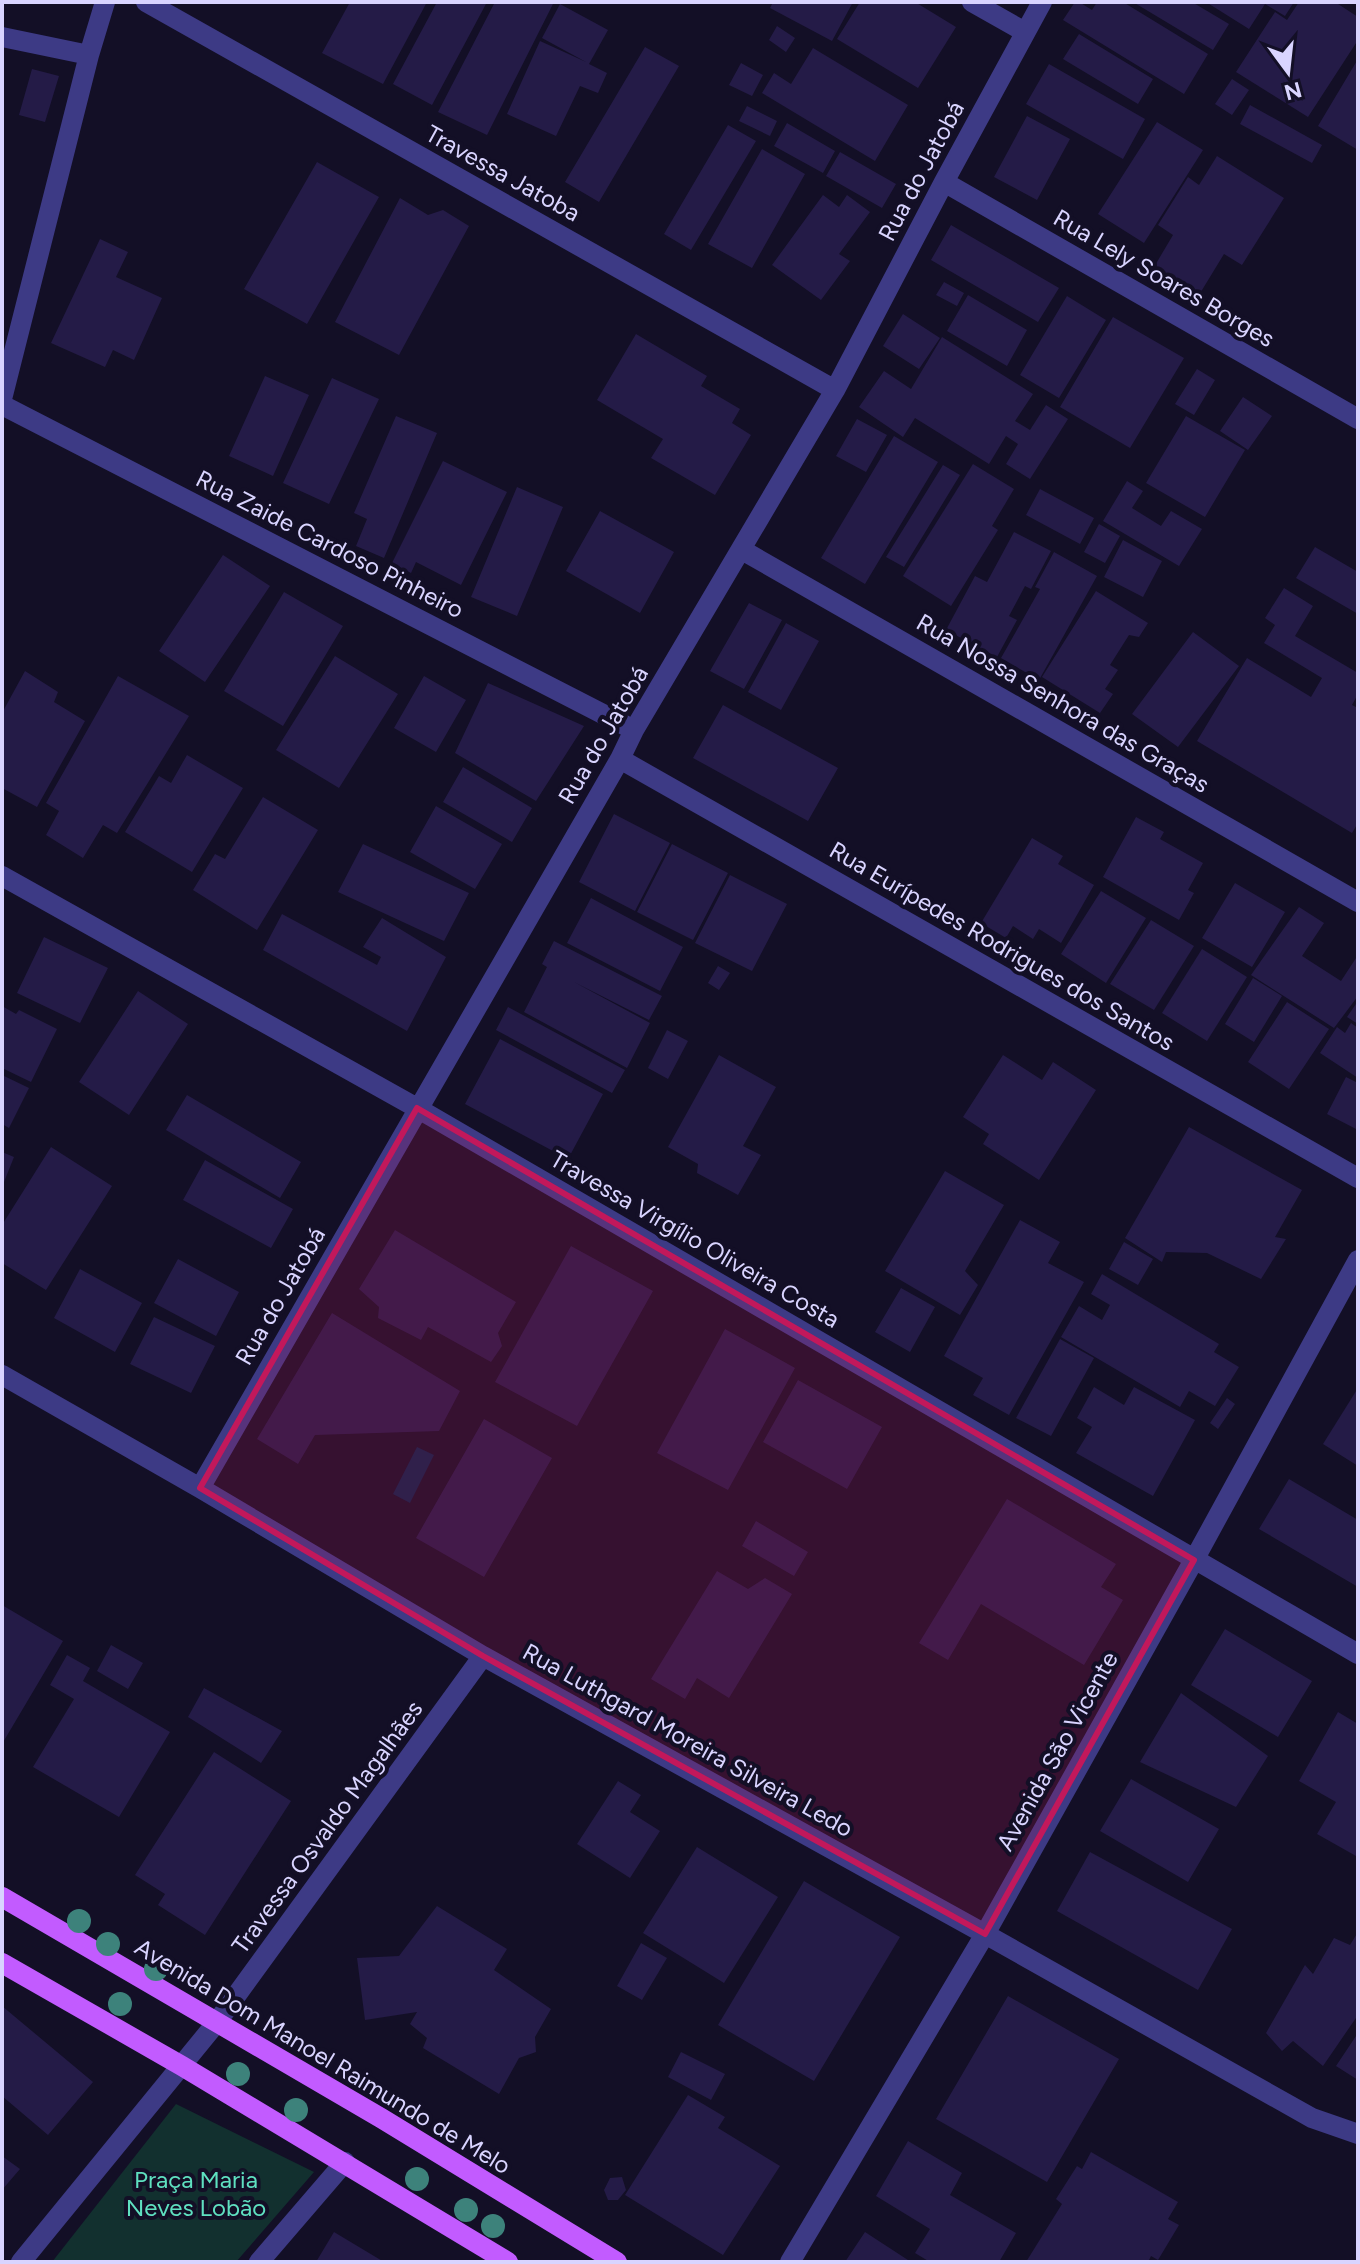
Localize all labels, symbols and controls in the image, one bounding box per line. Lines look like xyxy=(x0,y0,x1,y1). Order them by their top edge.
north arrow xyxy=(1248,32,1328,112)
text: N xyxy=(1281,76,1305,106)
street label: Rua do Jatobá xyxy=(872,96,970,246)
street label: Travessa Jatoba xyxy=(421,119,585,227)
street label: Rua Lely Soares Borges xyxy=(1048,203,1280,353)
street label: Rua Zaide Cardoso Pinheiro xyxy=(191,464,469,624)
street label: Rua Nossa Senhora das Graças xyxy=(912,607,1214,799)
street label: Rua do Jatobá xyxy=(552,661,654,809)
street label: Rua Eurípedes Rodrigues dos Santos xyxy=(824,835,1180,1057)
street label: Travessa Virgílio Oliveira Costa xyxy=(545,1144,845,1334)
street label: Rua do Jatobá xyxy=(229,1222,331,1370)
street label: Rua Luthgard Moreira Silveira Ledo xyxy=(518,1637,858,1843)
street label: Avenida São Vicente xyxy=(990,1646,1124,1856)
street label: Travessa Osvaldo Magalhães xyxy=(225,1695,429,1959)
street label: Avenida Dom Manoel Raimundo de Melo xyxy=(130,1932,516,2180)
park label: Praça Maria Neves Lobão xyxy=(126,2165,266,2222)

